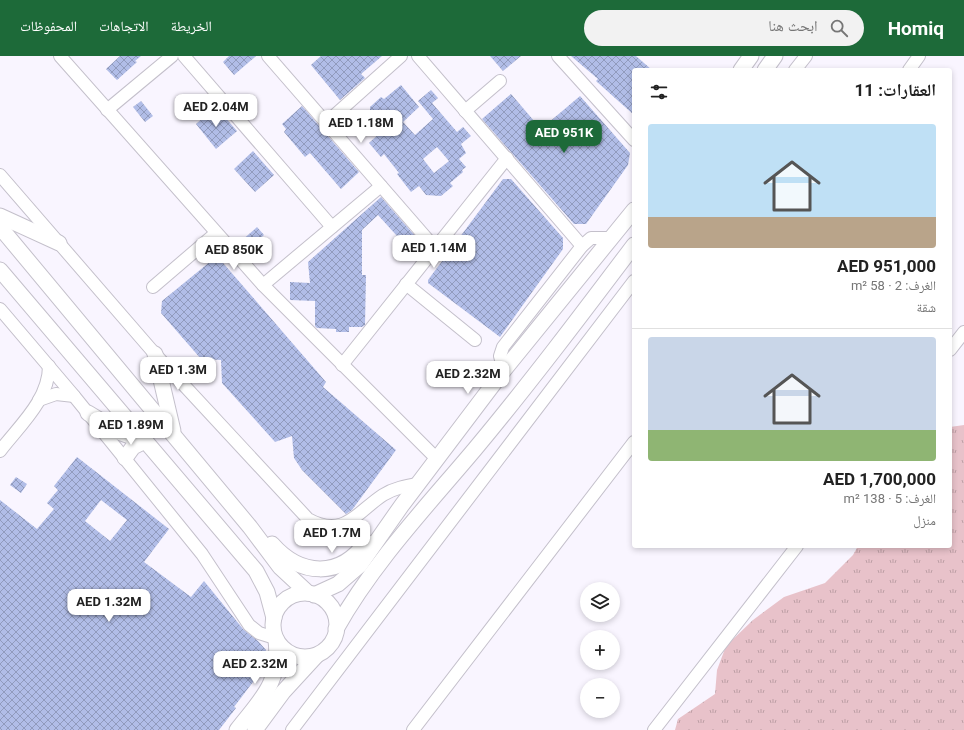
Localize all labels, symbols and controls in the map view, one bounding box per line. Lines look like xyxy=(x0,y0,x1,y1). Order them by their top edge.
search box xyxy=(584,10,864,46)
text: ابحث هنا xyxy=(768,17,818,35)
icon: search xyxy=(828,17,850,39)
text: Homiq xyxy=(888,17,944,40)
text: المحفوظات xyxy=(20,18,77,34)
text: الاتجاهات xyxy=(99,18,149,34)
text: الخريطة xyxy=(171,18,212,34)
text: العقارات: 11 xyxy=(854,80,936,100)
icon: filters xyxy=(648,81,670,103)
pin: AED 2.04M xyxy=(170,94,262,128)
text: AED 2.04M xyxy=(183,99,249,114)
pin: AED 1.18M xyxy=(315,110,407,144)
text: AED 1.18M xyxy=(328,115,394,130)
pin: AED 951K xyxy=(523,120,605,154)
text: AED 951K xyxy=(535,125,593,140)
icon: home xyxy=(756,150,828,222)
pin: AED 1.14M xyxy=(388,235,480,269)
pin: AED 850K xyxy=(193,237,275,271)
text: AED 1.14M xyxy=(401,240,467,255)
text: AED 850K xyxy=(205,242,263,257)
text: AED 951,000 xyxy=(837,256,936,276)
text: الغرف: 2 · 58 m² xyxy=(851,278,936,293)
text: شقة xyxy=(917,300,936,315)
pin: AED 1.3M xyxy=(137,357,219,391)
pin: AED 2.32M xyxy=(422,361,514,395)
text: AED 1.3M xyxy=(149,362,207,377)
icon: home xyxy=(756,363,828,435)
text: AED 2.32M xyxy=(435,366,501,381)
pin: AED 1.89M xyxy=(85,412,177,446)
text: AED 1.89M xyxy=(98,417,164,432)
text: AED 1,700,000 xyxy=(823,469,936,489)
text: الغرف: 5 · 138 m² xyxy=(844,491,936,506)
text: منزل xyxy=(913,513,936,528)
pin: AED 1.7M xyxy=(291,520,373,554)
text: AED 1.7M xyxy=(303,525,361,540)
map controls xyxy=(580,582,620,718)
button: layers xyxy=(580,582,620,622)
pin: AED 1.32M xyxy=(63,589,155,623)
text: AED 1.32M xyxy=(76,594,142,609)
button: + xyxy=(580,630,620,670)
pin: AED 2.32M xyxy=(209,651,301,685)
text: AED 2.32M xyxy=(222,656,288,671)
button: − xyxy=(580,678,620,718)

